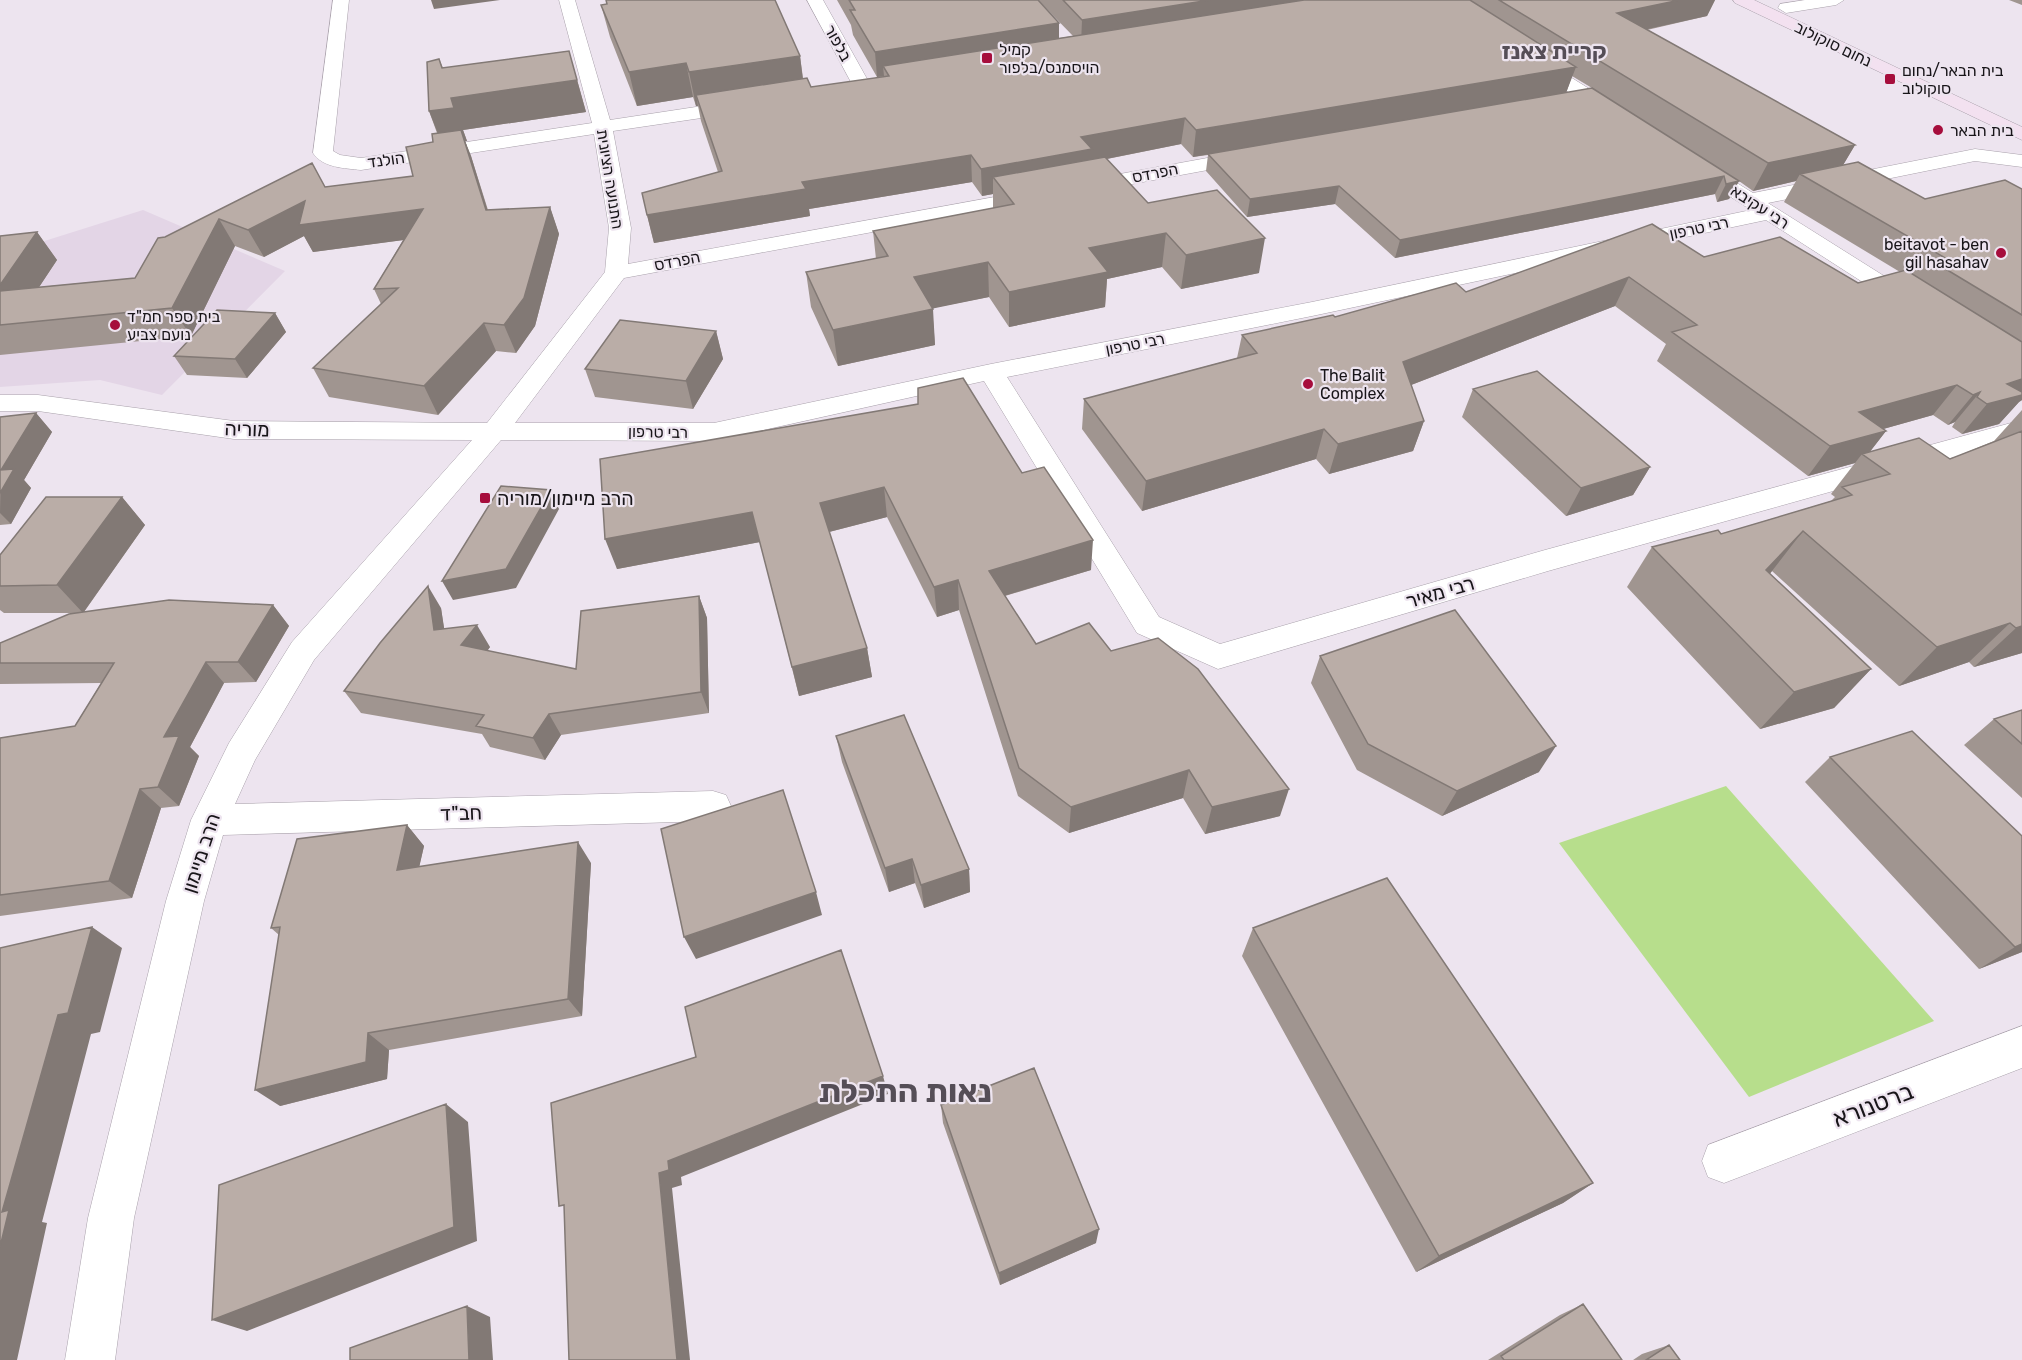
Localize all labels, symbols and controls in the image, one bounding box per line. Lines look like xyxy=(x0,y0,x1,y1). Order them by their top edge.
street label: נחום סוקולוב xyxy=(1791,17,1875,71)
street label: בלפור xyxy=(820,21,856,65)
district label: קריית צאנז xyxy=(1501,38,1607,65)
place label: קמיל הויסמנס/בלפור xyxy=(999,40,1099,77)
marker: קמיל הויסמנס/בלפור xyxy=(980,51,994,65)
place label: בית הבאר/נחום סוקולוב xyxy=(1902,61,2004,98)
marker: בית הבאר/נחום סוקולוב xyxy=(1883,72,1897,86)
place label: בית הבאר xyxy=(1950,121,2014,140)
marker: בית הבאר xyxy=(1931,123,1945,137)
street label: התנועה הציונית xyxy=(593,128,627,230)
street label: הולנד xyxy=(366,148,406,172)
street label: הפרדס xyxy=(1130,159,1180,187)
street label: רבי עקיבא xyxy=(1727,181,1793,233)
street label: רבי טרפון xyxy=(1668,212,1730,244)
place label: beitavot - ben gil hasahav xyxy=(1884,235,1989,272)
marker: beitavot - ben gil hasahav xyxy=(1994,246,2008,260)
street label: הפרדס xyxy=(652,247,702,275)
place label: בית ספר חמ"ד נועם צביע xyxy=(127,307,220,344)
marker: בית ספר חמ"ד נועם צביע xyxy=(108,318,122,332)
street label: רבי טרפון xyxy=(1104,329,1166,359)
place label: The Balit Complex xyxy=(1320,366,1385,403)
marker: The Balit Complex xyxy=(1301,377,1315,391)
street label: מוריה xyxy=(224,416,270,442)
street label: רבי טרפון xyxy=(628,422,688,442)
place label: הרב מיימון/מוריה xyxy=(497,486,634,510)
marker: הרב מיימון/מוריה xyxy=(478,491,492,505)
street label: רבי מאיר xyxy=(1403,571,1477,613)
street label: חב"ד xyxy=(440,800,482,826)
street label: הרב מיימון xyxy=(177,810,225,896)
district label: נאות התכלת xyxy=(818,1072,992,1110)
street label: ברטנורא xyxy=(1829,1077,1917,1133)

